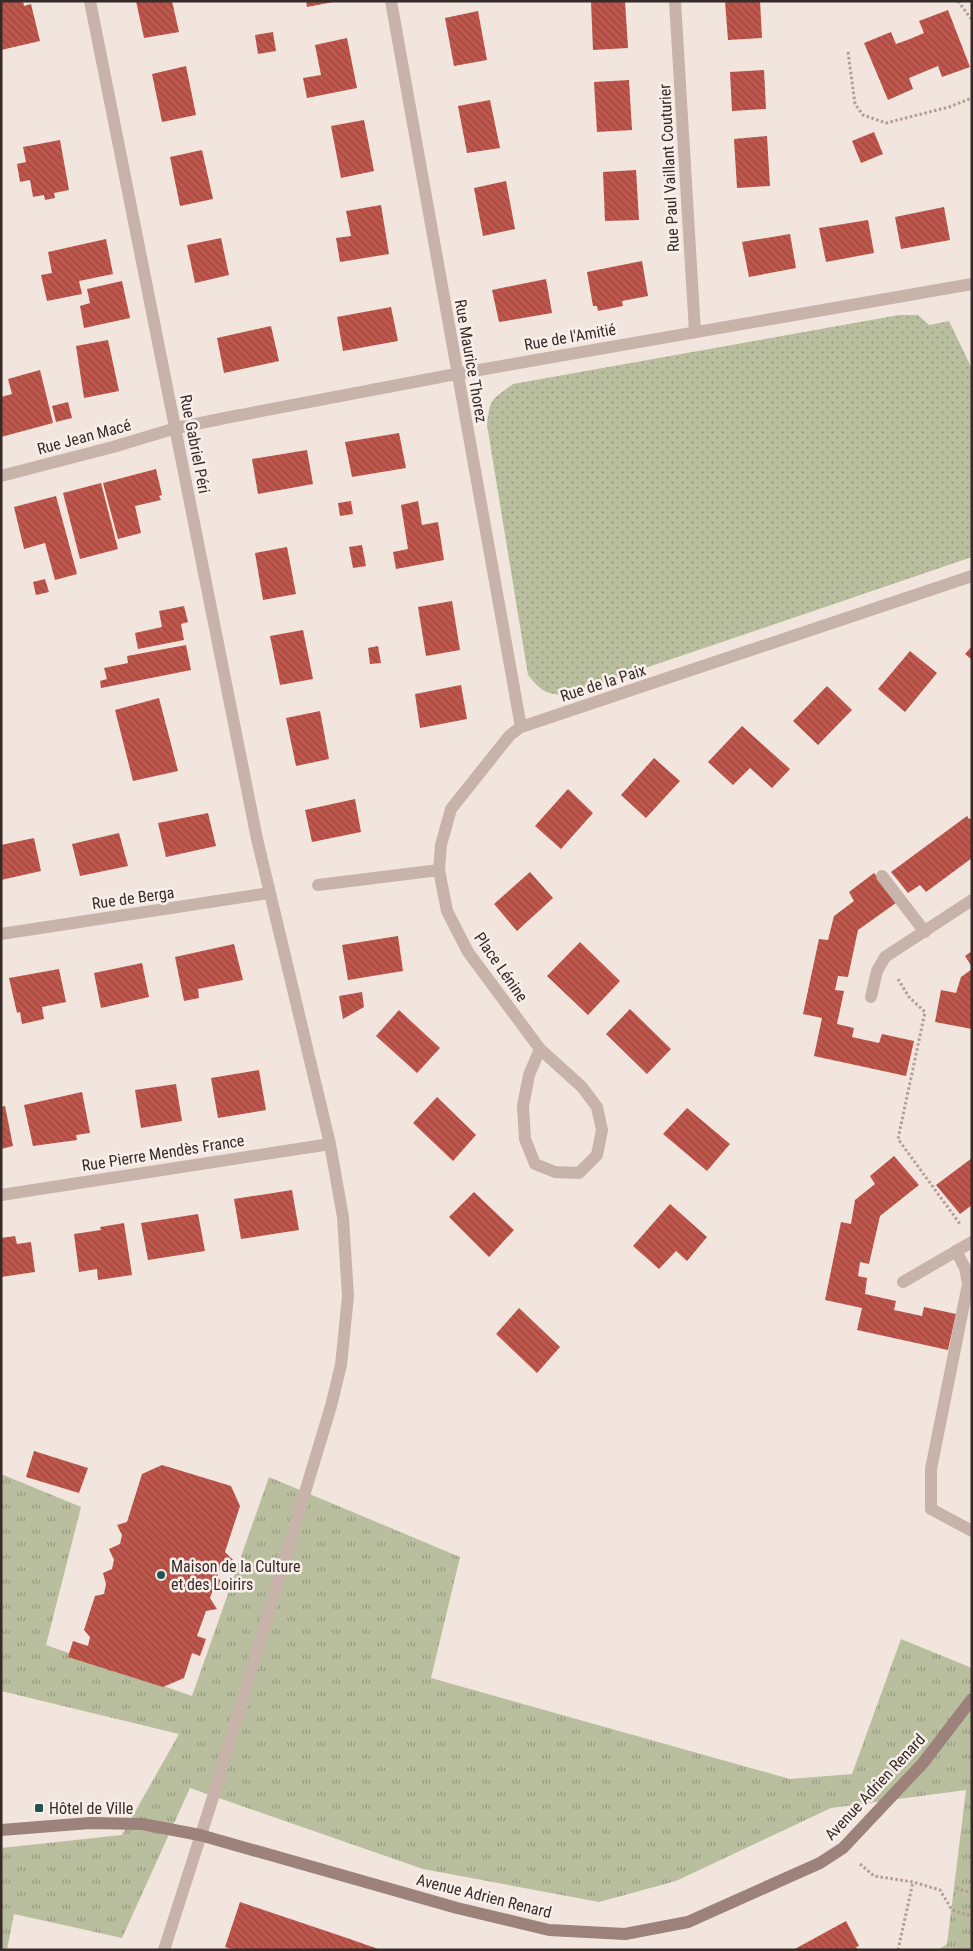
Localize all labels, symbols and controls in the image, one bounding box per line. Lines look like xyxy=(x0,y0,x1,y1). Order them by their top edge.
street label: Rue Paul Vaillant Couturier xyxy=(655,83,683,253)
street label: Rue Maurice Thorez xyxy=(451,298,491,424)
street label: Rue de l'Amitié xyxy=(523,320,617,354)
street label: Rue Gabriel Péri xyxy=(176,393,214,495)
street label: Rue Jean Macé xyxy=(35,415,133,459)
street label: Rue de la Paix xyxy=(558,660,648,706)
street label: Rue de Berga xyxy=(91,883,175,913)
street label: Place Lénine xyxy=(470,929,532,1005)
street label: Rue Pierre Mendès France xyxy=(80,1131,246,1175)
place label: Maison de la Culture et des Loirirs xyxy=(171,1557,300,1594)
marker: Maison de la Culture et des Loirirs xyxy=(155,1569,167,1581)
street label: Avenue Adrien Renard xyxy=(821,1730,929,1844)
place label: Hôtel de Ville xyxy=(49,1799,133,1818)
marker: Hôtel de Ville xyxy=(33,1802,45,1814)
street label: Avenue Adrien Renard xyxy=(415,1870,553,1922)

